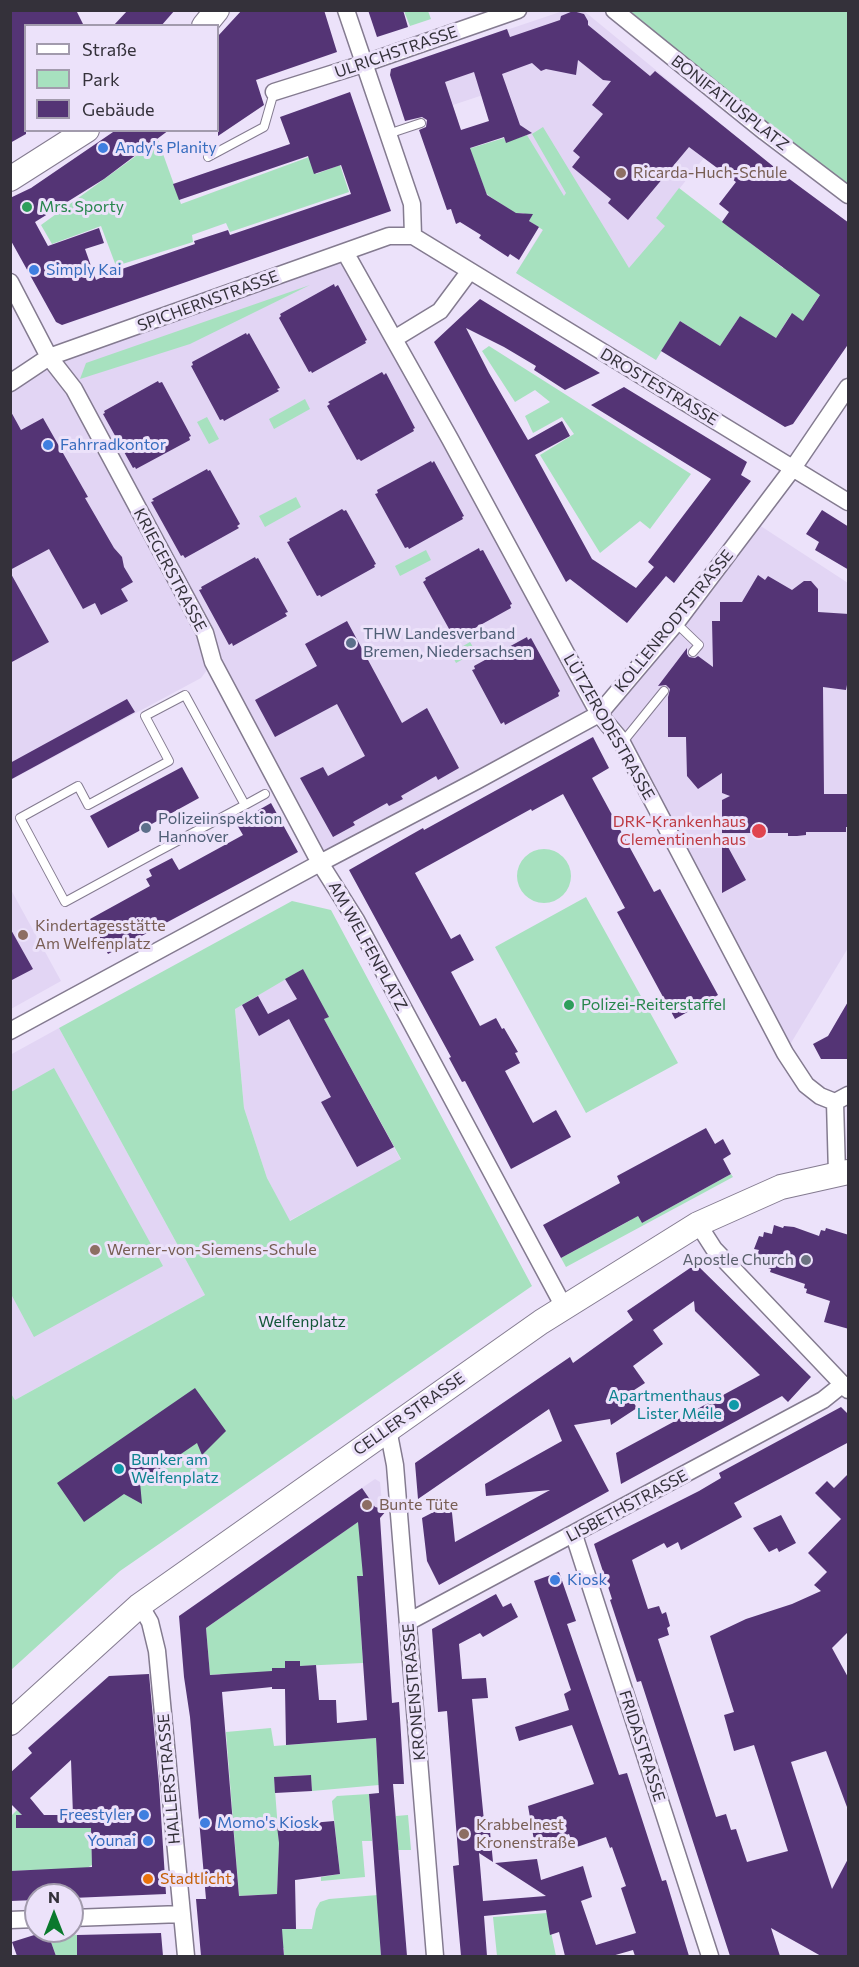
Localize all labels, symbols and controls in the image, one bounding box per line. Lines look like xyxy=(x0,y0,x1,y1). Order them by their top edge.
street label: ULRICHSTRASSE xyxy=(332,22,460,82)
legend xyxy=(24,24,219,132)
text: Straße xyxy=(82,38,137,60)
street label: BONIFATIUSPLATZ xyxy=(667,51,793,155)
text: Park xyxy=(82,68,120,90)
text: Gebäude xyxy=(82,98,155,120)
place label: Andy's Planity xyxy=(115,138,217,158)
marker: Andy's Planity xyxy=(96,141,110,155)
place label: Ricarda-Huch-Schule xyxy=(633,163,787,183)
marker: Ricarda-Huch-Schule xyxy=(614,166,628,180)
place label: Mrs. Sporty xyxy=(39,197,124,217)
marker: Mrs. Sporty xyxy=(20,200,34,214)
place label: Simply Kai xyxy=(46,260,122,280)
marker: Simply Kai xyxy=(27,263,41,277)
street label: SPICHERNSTRASSE xyxy=(135,267,281,335)
street label: DROSTESTRASSE xyxy=(597,344,721,430)
place label: Fahrradkontor xyxy=(60,435,166,455)
marker: Fahrradkontor xyxy=(41,438,55,452)
street label: KRIEGERSTRASSE xyxy=(129,505,211,635)
street label: KOLLENRODTSTRASSE xyxy=(611,546,737,696)
place label: THW Landesverband Bremen, Niedersachsen xyxy=(363,624,532,662)
marker: THW Landesverband Bremen, Niedersachsen xyxy=(344,636,358,650)
street label: LÜTZERODESTRASSE xyxy=(559,651,659,803)
place label: Polizeiinspektion Hannover xyxy=(158,809,283,847)
place label: DRK-Krankenhaus Clementinenhaus xyxy=(613,812,746,850)
marker: Polizeiinspektion Hannover xyxy=(139,821,153,835)
marker: DRK-Krankenhaus Clementinenhaus xyxy=(750,822,768,840)
street label: AM WELFENPLATZ xyxy=(324,878,412,1014)
place label: Kindertagesstätte Am Welfenplatz xyxy=(35,916,166,954)
marker: Kindertagesstätte Am Welfenplatz xyxy=(16,928,30,942)
place label: Polizei-Reiterstaffel xyxy=(581,995,726,1015)
marker: Polizei-Reiterstaffel xyxy=(562,998,576,1012)
place label: Werner-von-Siemens-Schule xyxy=(107,1240,317,1260)
marker: Werner-von-Siemens-Schule xyxy=(88,1243,102,1257)
place label: Apostle Church xyxy=(682,1250,794,1270)
marker: Apostle Church xyxy=(799,1253,813,1267)
park label: Welfenplatz xyxy=(258,1312,346,1332)
street label: CELLER STRASSE xyxy=(350,1368,468,1460)
place label: Apartmenthaus Lister Meile xyxy=(608,1386,722,1424)
marker: Apartmenthaus Lister Meile xyxy=(727,1398,741,1412)
place label: Bunker am Welfenplatz xyxy=(131,1450,219,1488)
marker: Bunker am Welfenplatz xyxy=(112,1462,126,1476)
street label: LISBETHSTRASSE xyxy=(563,1466,691,1546)
place label: Bunte Tüte xyxy=(379,1495,458,1515)
marker: Bunte Tüte xyxy=(360,1498,374,1512)
place label: Kiosk xyxy=(567,1570,607,1590)
marker: Kiosk xyxy=(548,1573,562,1587)
street label: KRONENSTRASSE xyxy=(398,1623,430,1761)
street label: FRIDASTRASSE xyxy=(615,1688,669,1804)
street label: HALLERSTRASSE xyxy=(154,1713,184,1845)
place label: Freestyler xyxy=(59,1805,132,1825)
marker: Freestyler xyxy=(137,1808,151,1822)
place label: Momo's Kiosk xyxy=(217,1813,319,1833)
place label: Krabbelnest Kronenstraße xyxy=(476,1815,576,1853)
marker: Momo's Kiosk xyxy=(198,1816,212,1830)
marker: Krabbelnest Kronenstraße xyxy=(457,1827,471,1841)
place label: Younai xyxy=(87,1831,136,1851)
marker: Younai xyxy=(141,1834,155,1848)
place label: Stadtlicht xyxy=(160,1869,232,1889)
marker: Stadtlicht xyxy=(141,1872,155,1886)
north arrow xyxy=(24,1883,84,1943)
text: N xyxy=(48,1887,60,1906)

